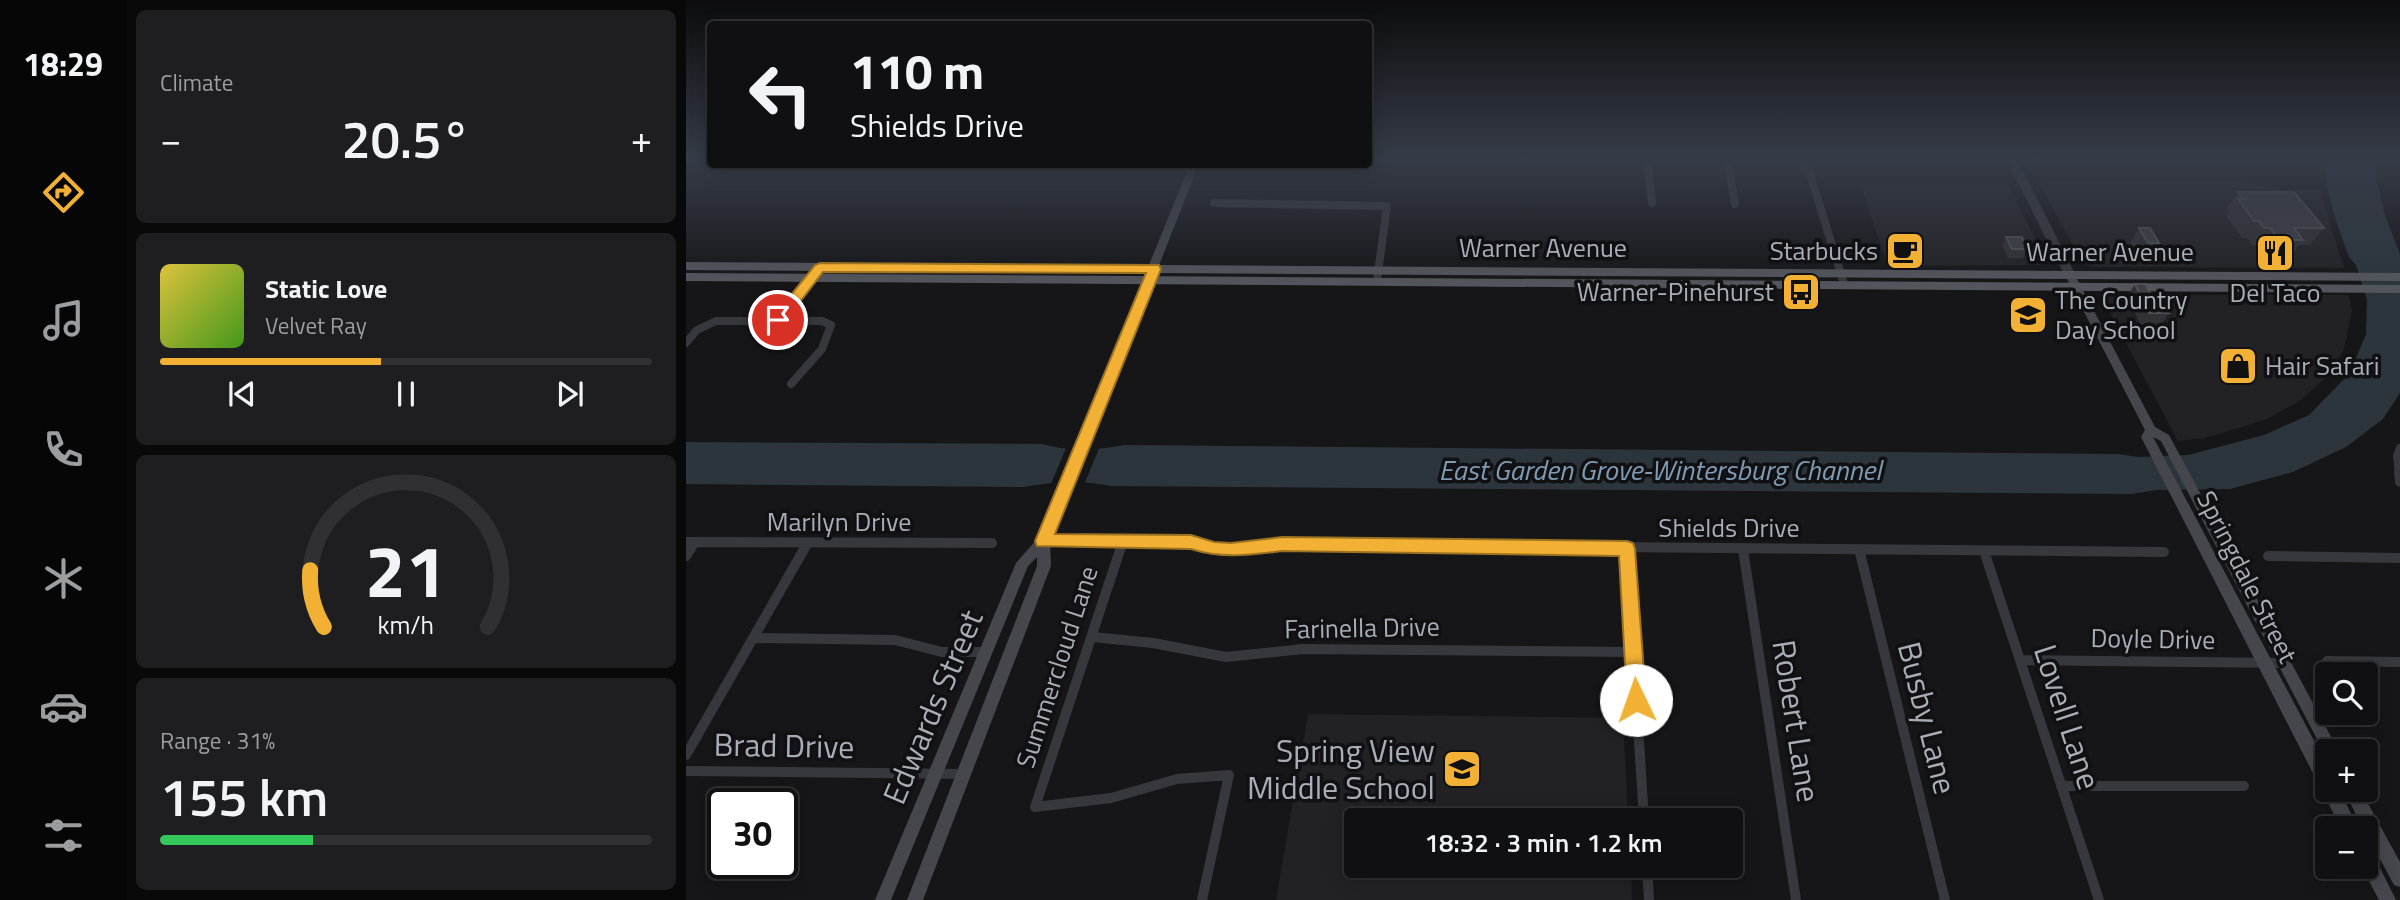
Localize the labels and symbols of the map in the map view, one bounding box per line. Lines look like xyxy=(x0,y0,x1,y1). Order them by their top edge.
street label: Warner Avenue xyxy=(1459,228,1627,267)
cafe icon: Starbucks xyxy=(1884,230,1926,272)
place label: Starbucks xyxy=(1770,231,1878,270)
street label: Warner Avenue xyxy=(2026,232,2194,271)
restaurant icon: Del Taco xyxy=(2254,232,2296,274)
bus stop icon: Warner-Pinehurst xyxy=(1780,271,1822,313)
place label: Warner-Pinehurst xyxy=(1577,272,1774,311)
place label: Del Taco xyxy=(2230,273,2320,312)
place label: The Country Day School xyxy=(2055,280,2187,349)
pin xyxy=(748,290,808,350)
school or university icon: The Country Day School xyxy=(2007,294,2049,336)
shop icon: Hair Safari xyxy=(2217,345,2259,387)
place label: Hair Safari xyxy=(2265,346,2379,385)
water label: East Garden Grove-Wintersburg Channel xyxy=(1439,448,1884,491)
street label: Springdale Street xyxy=(2187,484,2308,670)
street label: Marilyn Drive xyxy=(767,502,911,541)
street label: Shields Drive xyxy=(1658,508,1800,547)
street label: Summercloud Lane xyxy=(1006,561,1108,773)
street label: Edwards Street xyxy=(870,602,995,811)
street label: Farinella Drive xyxy=(1284,607,1440,648)
street label: Doyle Drive xyxy=(2090,618,2216,659)
street label: Robert Lane xyxy=(1761,636,1833,805)
street label: Busby Lane xyxy=(1886,637,1970,799)
street label: Lovell Lane xyxy=(2022,638,2114,795)
position arrow xyxy=(1599,663,1673,737)
street label: Brad Drive xyxy=(713,720,855,770)
place label: Spring View Middle School xyxy=(1247,726,1435,811)
school or university icon: Spring View Middle School xyxy=(1441,748,1483,790)
speed limit sign: 30 xyxy=(707,788,798,879)

